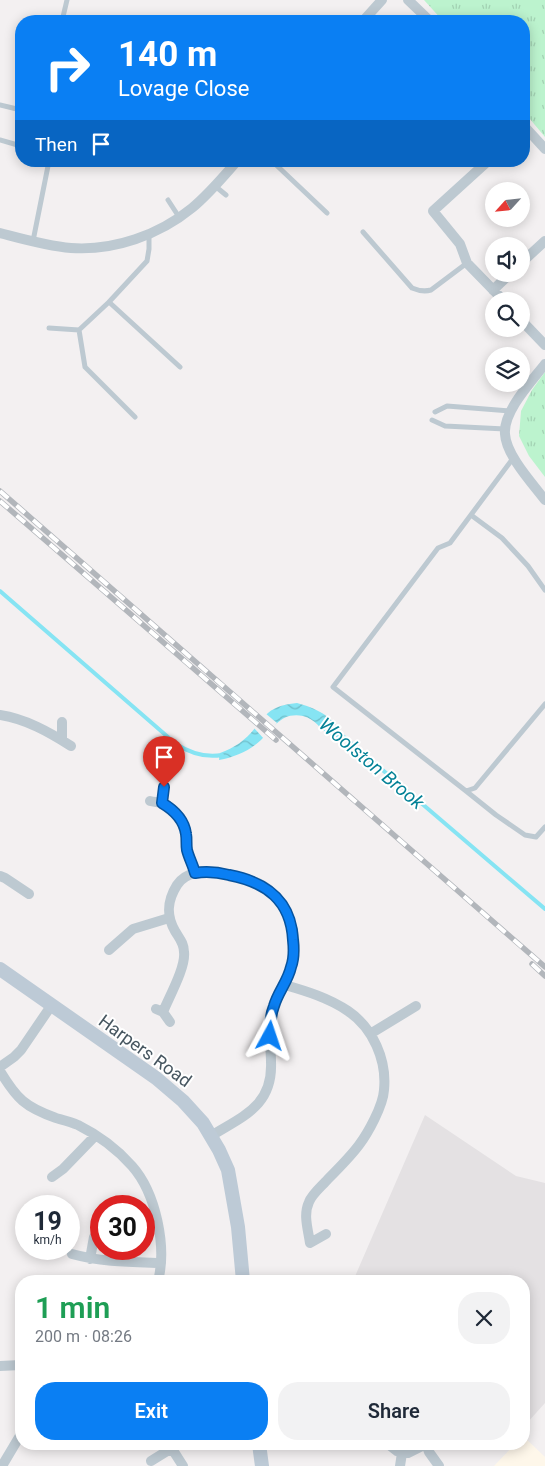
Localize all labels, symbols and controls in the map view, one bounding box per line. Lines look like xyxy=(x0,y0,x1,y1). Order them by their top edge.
text: 140 m xyxy=(118,34,217,75)
icon: right xyxy=(35,35,100,100)
text: Lovage Close xyxy=(118,76,249,101)
icon: arrive xyxy=(87,130,115,158)
text: Then xyxy=(35,133,77,156)
north arrow xyxy=(485,182,530,228)
map controls xyxy=(485,182,530,392)
button: sound xyxy=(485,237,530,282)
button: search xyxy=(485,292,530,337)
button: layers xyxy=(485,347,530,392)
water label: Woolston Brook xyxy=(314,713,429,814)
pin xyxy=(143,736,185,787)
icon: arrive xyxy=(150,743,178,771)
position arrow xyxy=(243,1009,295,1061)
street label: Harpers Road xyxy=(95,1010,196,1091)
speed limit sign: 30 xyxy=(90,1195,155,1260)
text: 19 xyxy=(33,1207,62,1236)
text: km/h xyxy=(33,1233,62,1247)
text: 1 min xyxy=(35,1290,110,1325)
button: close xyxy=(458,1292,510,1344)
text: 200 m · 08:26 xyxy=(35,1327,132,1346)
button: Exit xyxy=(35,1382,268,1440)
button: Share xyxy=(278,1382,510,1440)

